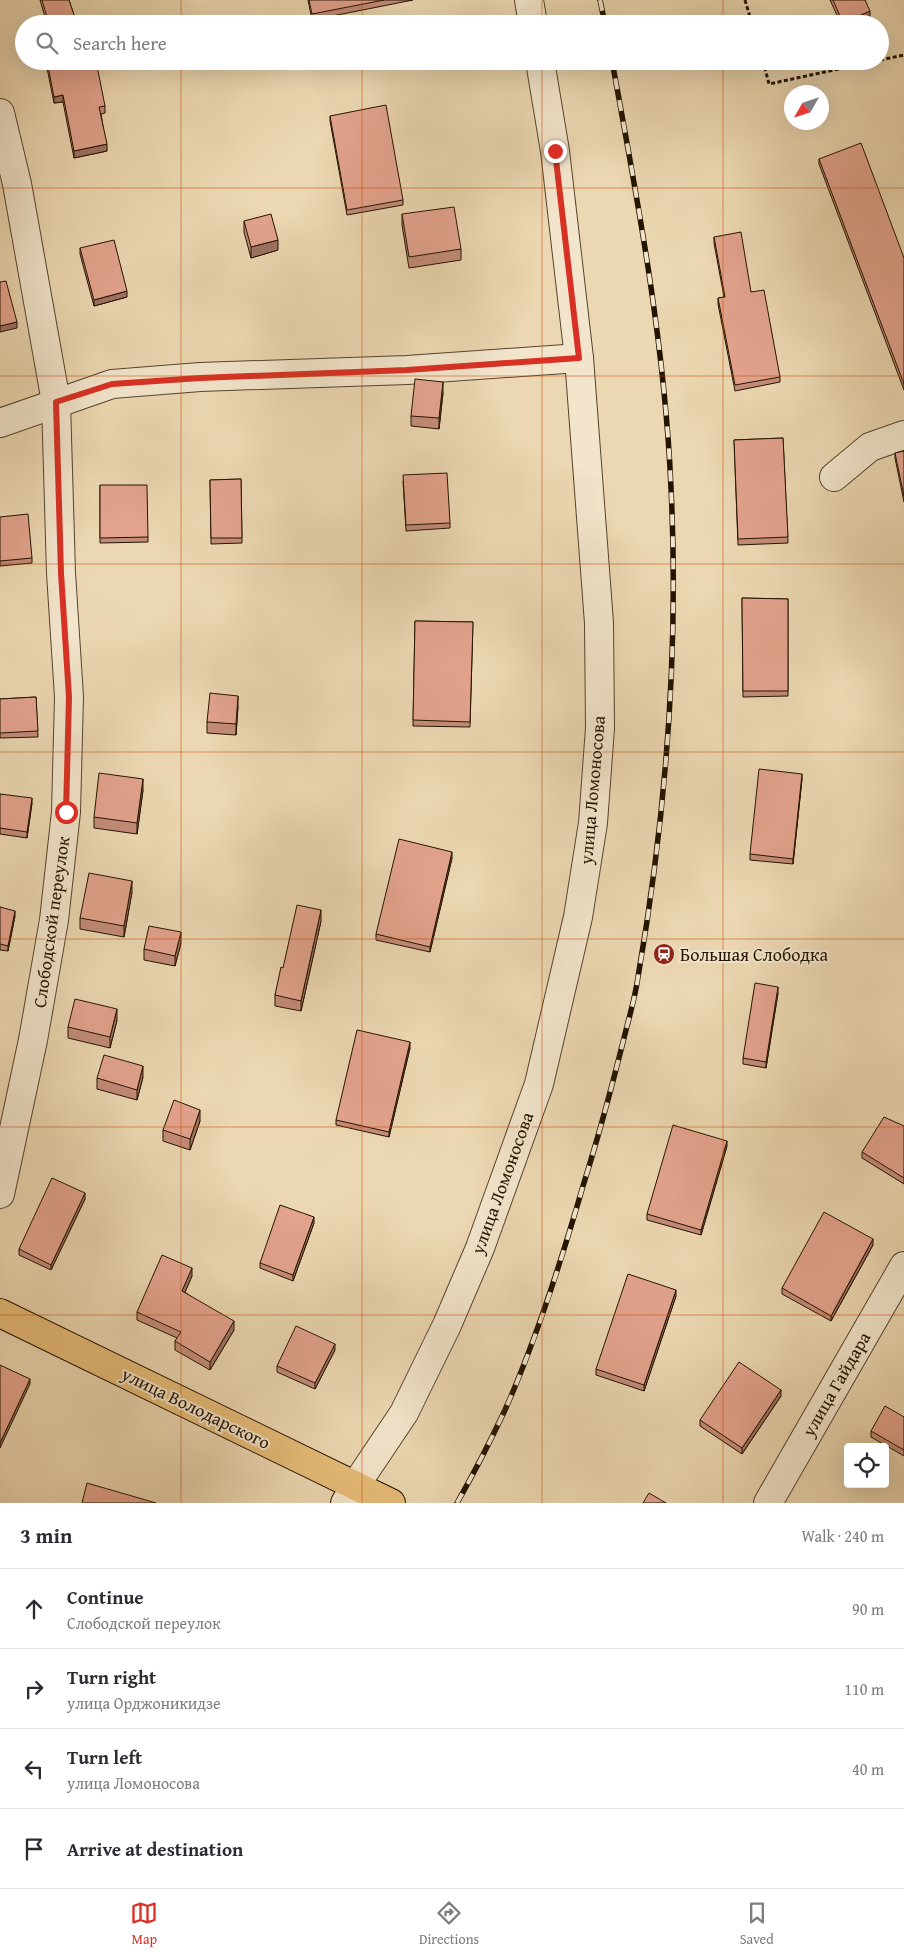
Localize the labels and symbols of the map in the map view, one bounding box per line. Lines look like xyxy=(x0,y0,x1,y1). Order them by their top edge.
north arrow xyxy=(784,85,829,130)
route end xyxy=(544,140,567,163)
street label: улица Ломоносова xyxy=(572,714,612,867)
route start xyxy=(55,801,78,824)
street label: Слободской переулок xyxy=(26,834,76,1009)
place label: Большая Слободка xyxy=(680,941,829,968)
station icon: Большая Слободка xyxy=(652,942,676,966)
street label: улица Ломоносова xyxy=(463,1108,540,1259)
street label: улица Гайдара xyxy=(795,1326,877,1442)
street label: улица Володарского xyxy=(116,1360,275,1456)

